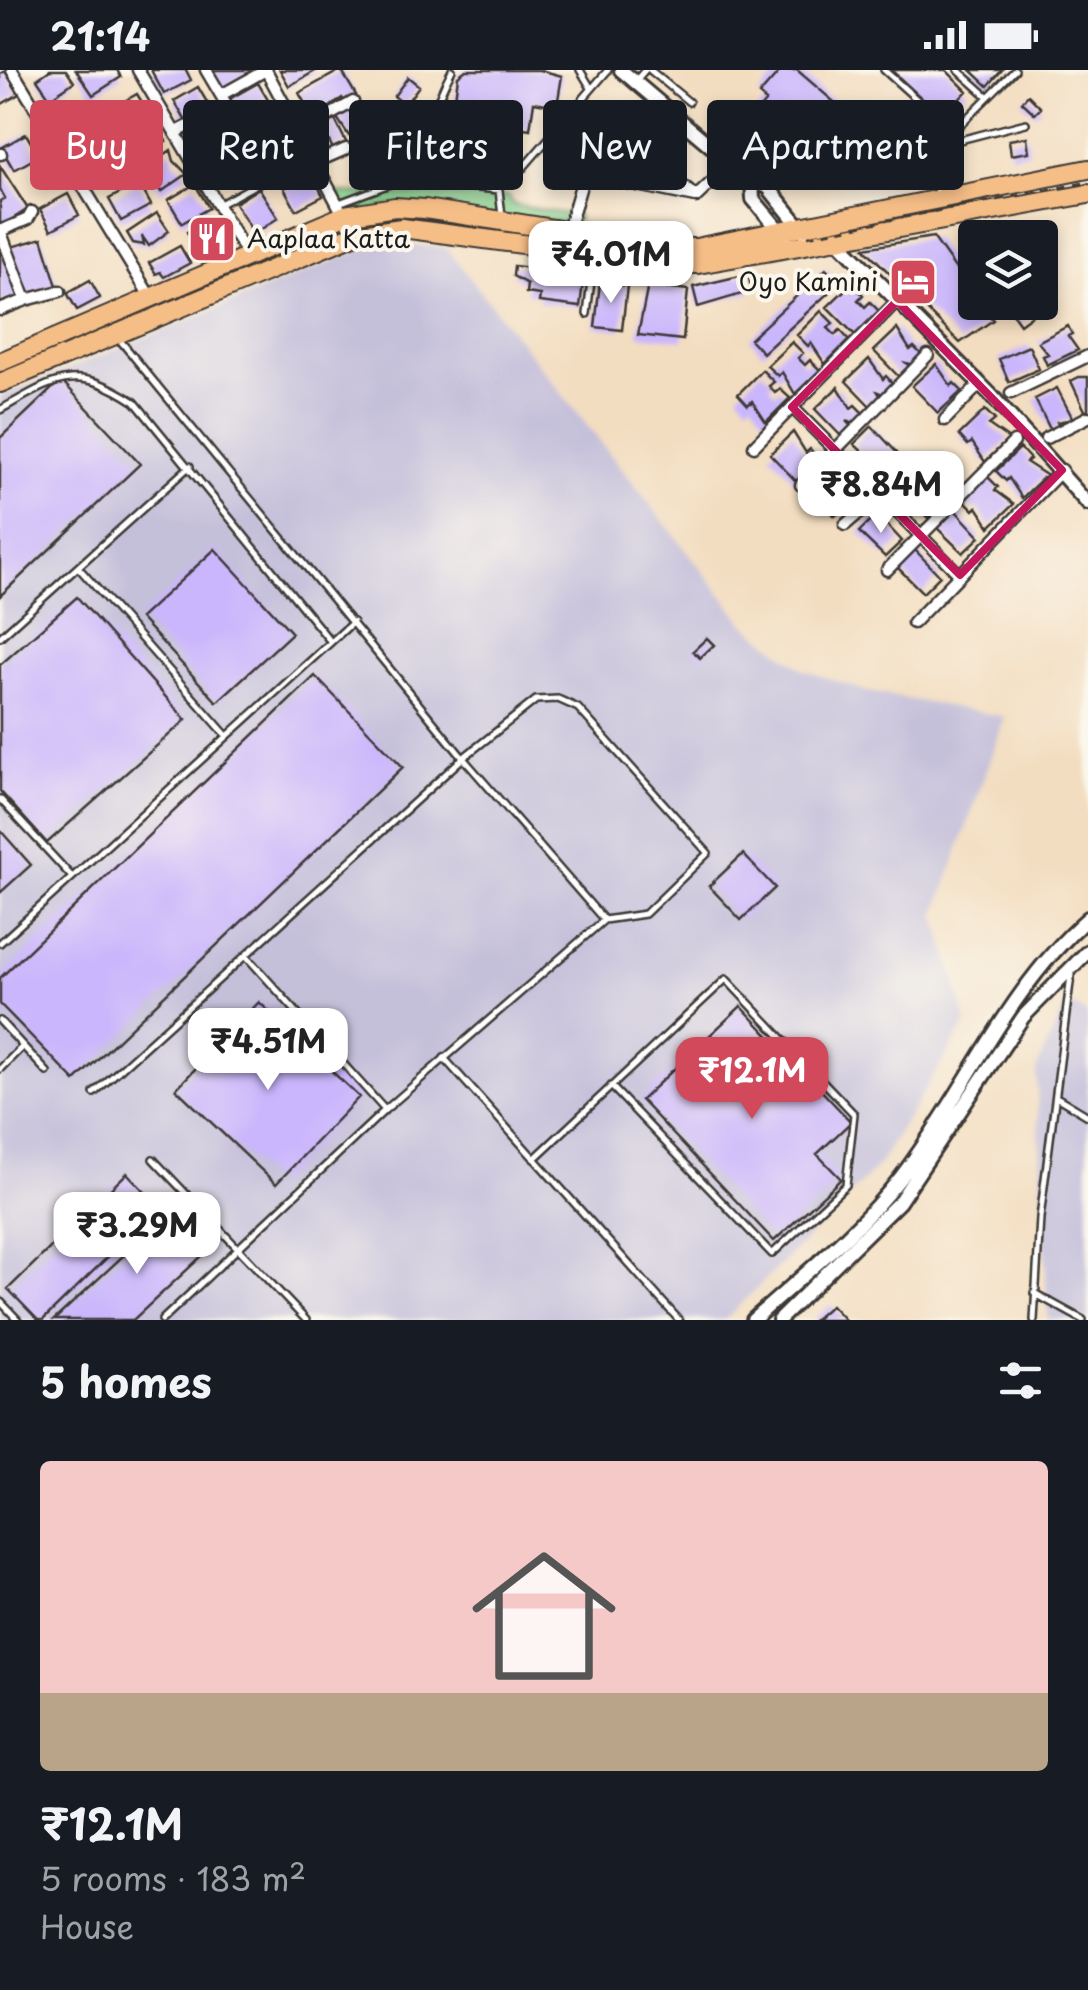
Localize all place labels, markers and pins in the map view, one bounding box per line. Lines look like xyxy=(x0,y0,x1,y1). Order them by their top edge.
restaurant icon: Aaplaa Katta xyxy=(186,213,238,265)
place label: Aaplaa Katta xyxy=(247,219,411,257)
pin: ₹4.01M xyxy=(530,221,692,306)
hotel icon: Oyo Kamini xyxy=(887,256,939,308)
place label: Oyo Kamini xyxy=(738,262,878,300)
pin: ₹8.84M xyxy=(800,451,962,536)
pin: ₹4.51M xyxy=(187,1008,349,1093)
pin: ₹12.1M xyxy=(671,1037,833,1122)
pin: ₹3.29M xyxy=(56,1192,218,1277)

